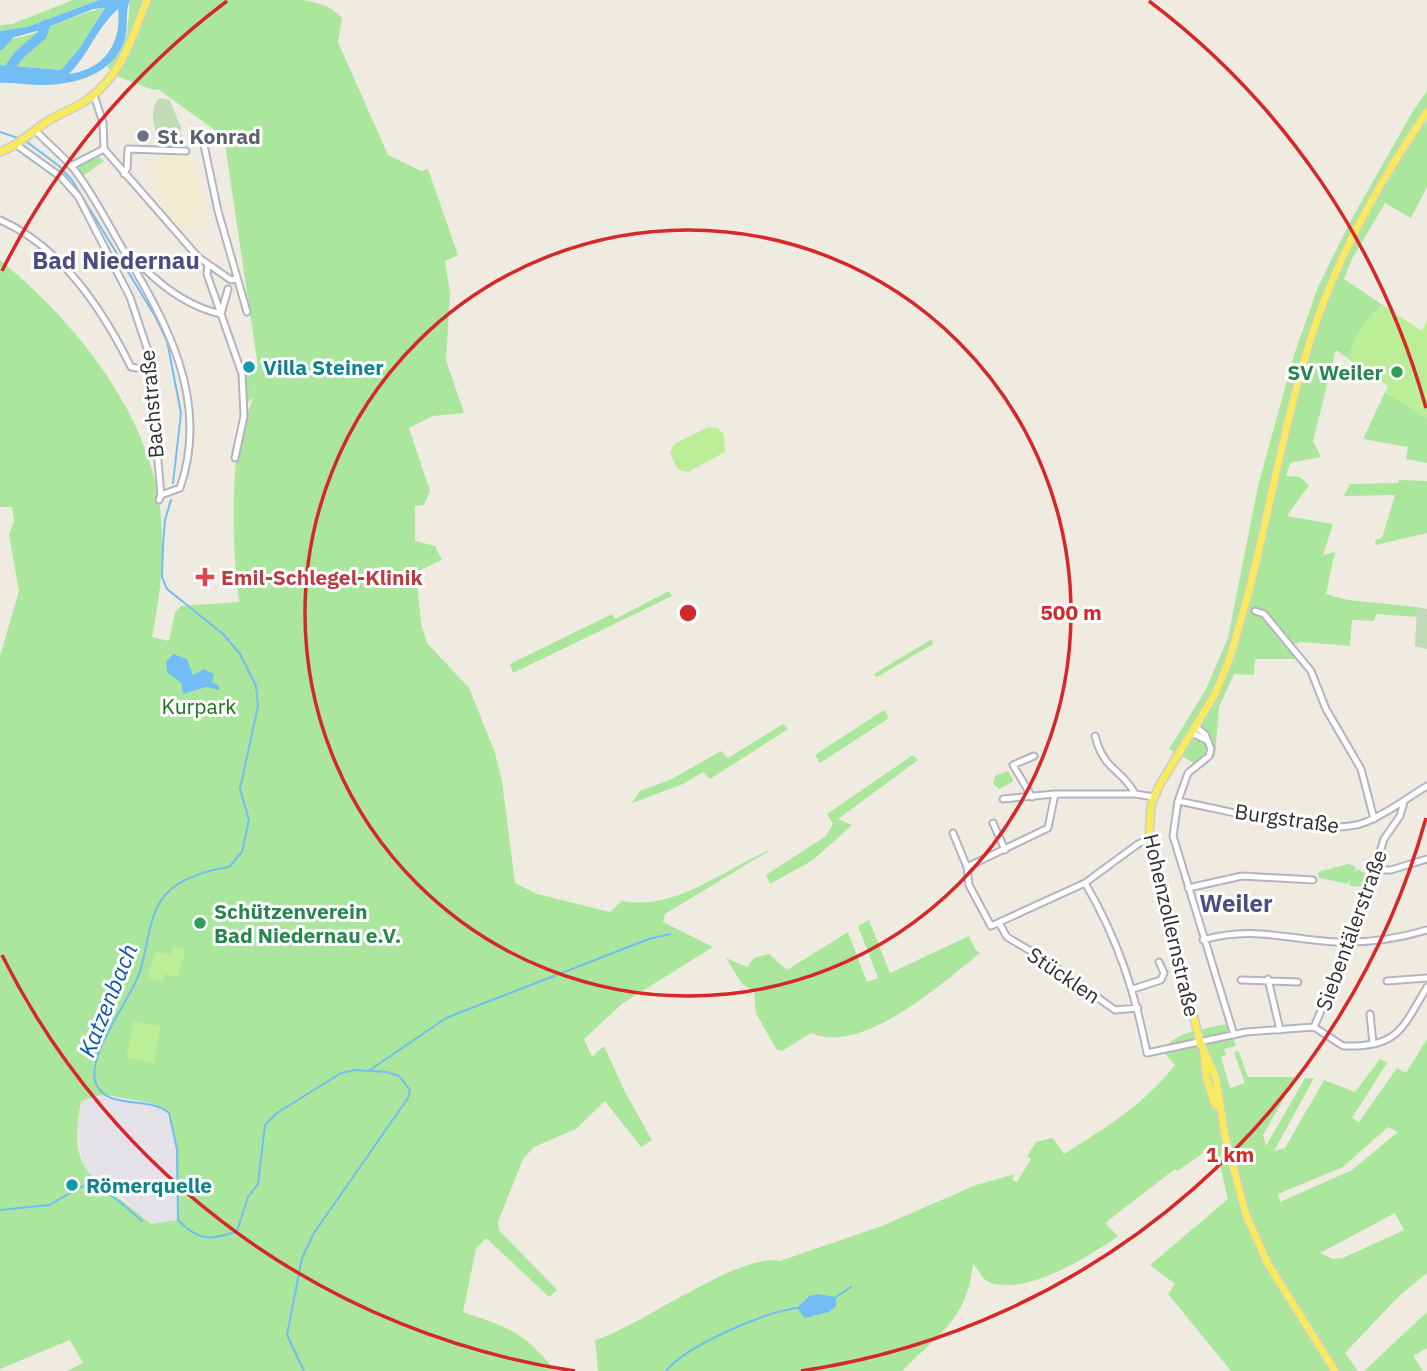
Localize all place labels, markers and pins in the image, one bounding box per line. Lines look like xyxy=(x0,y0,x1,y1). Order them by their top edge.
place label: St. Konrad xyxy=(157,122,261,150)
marker: St. Konrad xyxy=(135,128,151,144)
place label: Villa Steiner xyxy=(263,353,384,381)
place label: SV Weiler xyxy=(1287,358,1384,386)
marker: Villa Steiner xyxy=(241,359,257,375)
marker: SV Weiler xyxy=(1389,364,1405,380)
place label: Emil-Schlegel-Klinik xyxy=(221,563,424,591)
marker: Emil-Schlegel-Klinik xyxy=(195,567,215,587)
centre of rings xyxy=(676,601,700,625)
place label: Schützenverein Bad Niedernau e.V. xyxy=(214,897,401,949)
marker: Schützenverein Bad Niedernau e.V. xyxy=(192,915,208,931)
place label: Römerquelle xyxy=(86,1171,212,1199)
marker: Römerquelle xyxy=(64,1177,80,1193)

